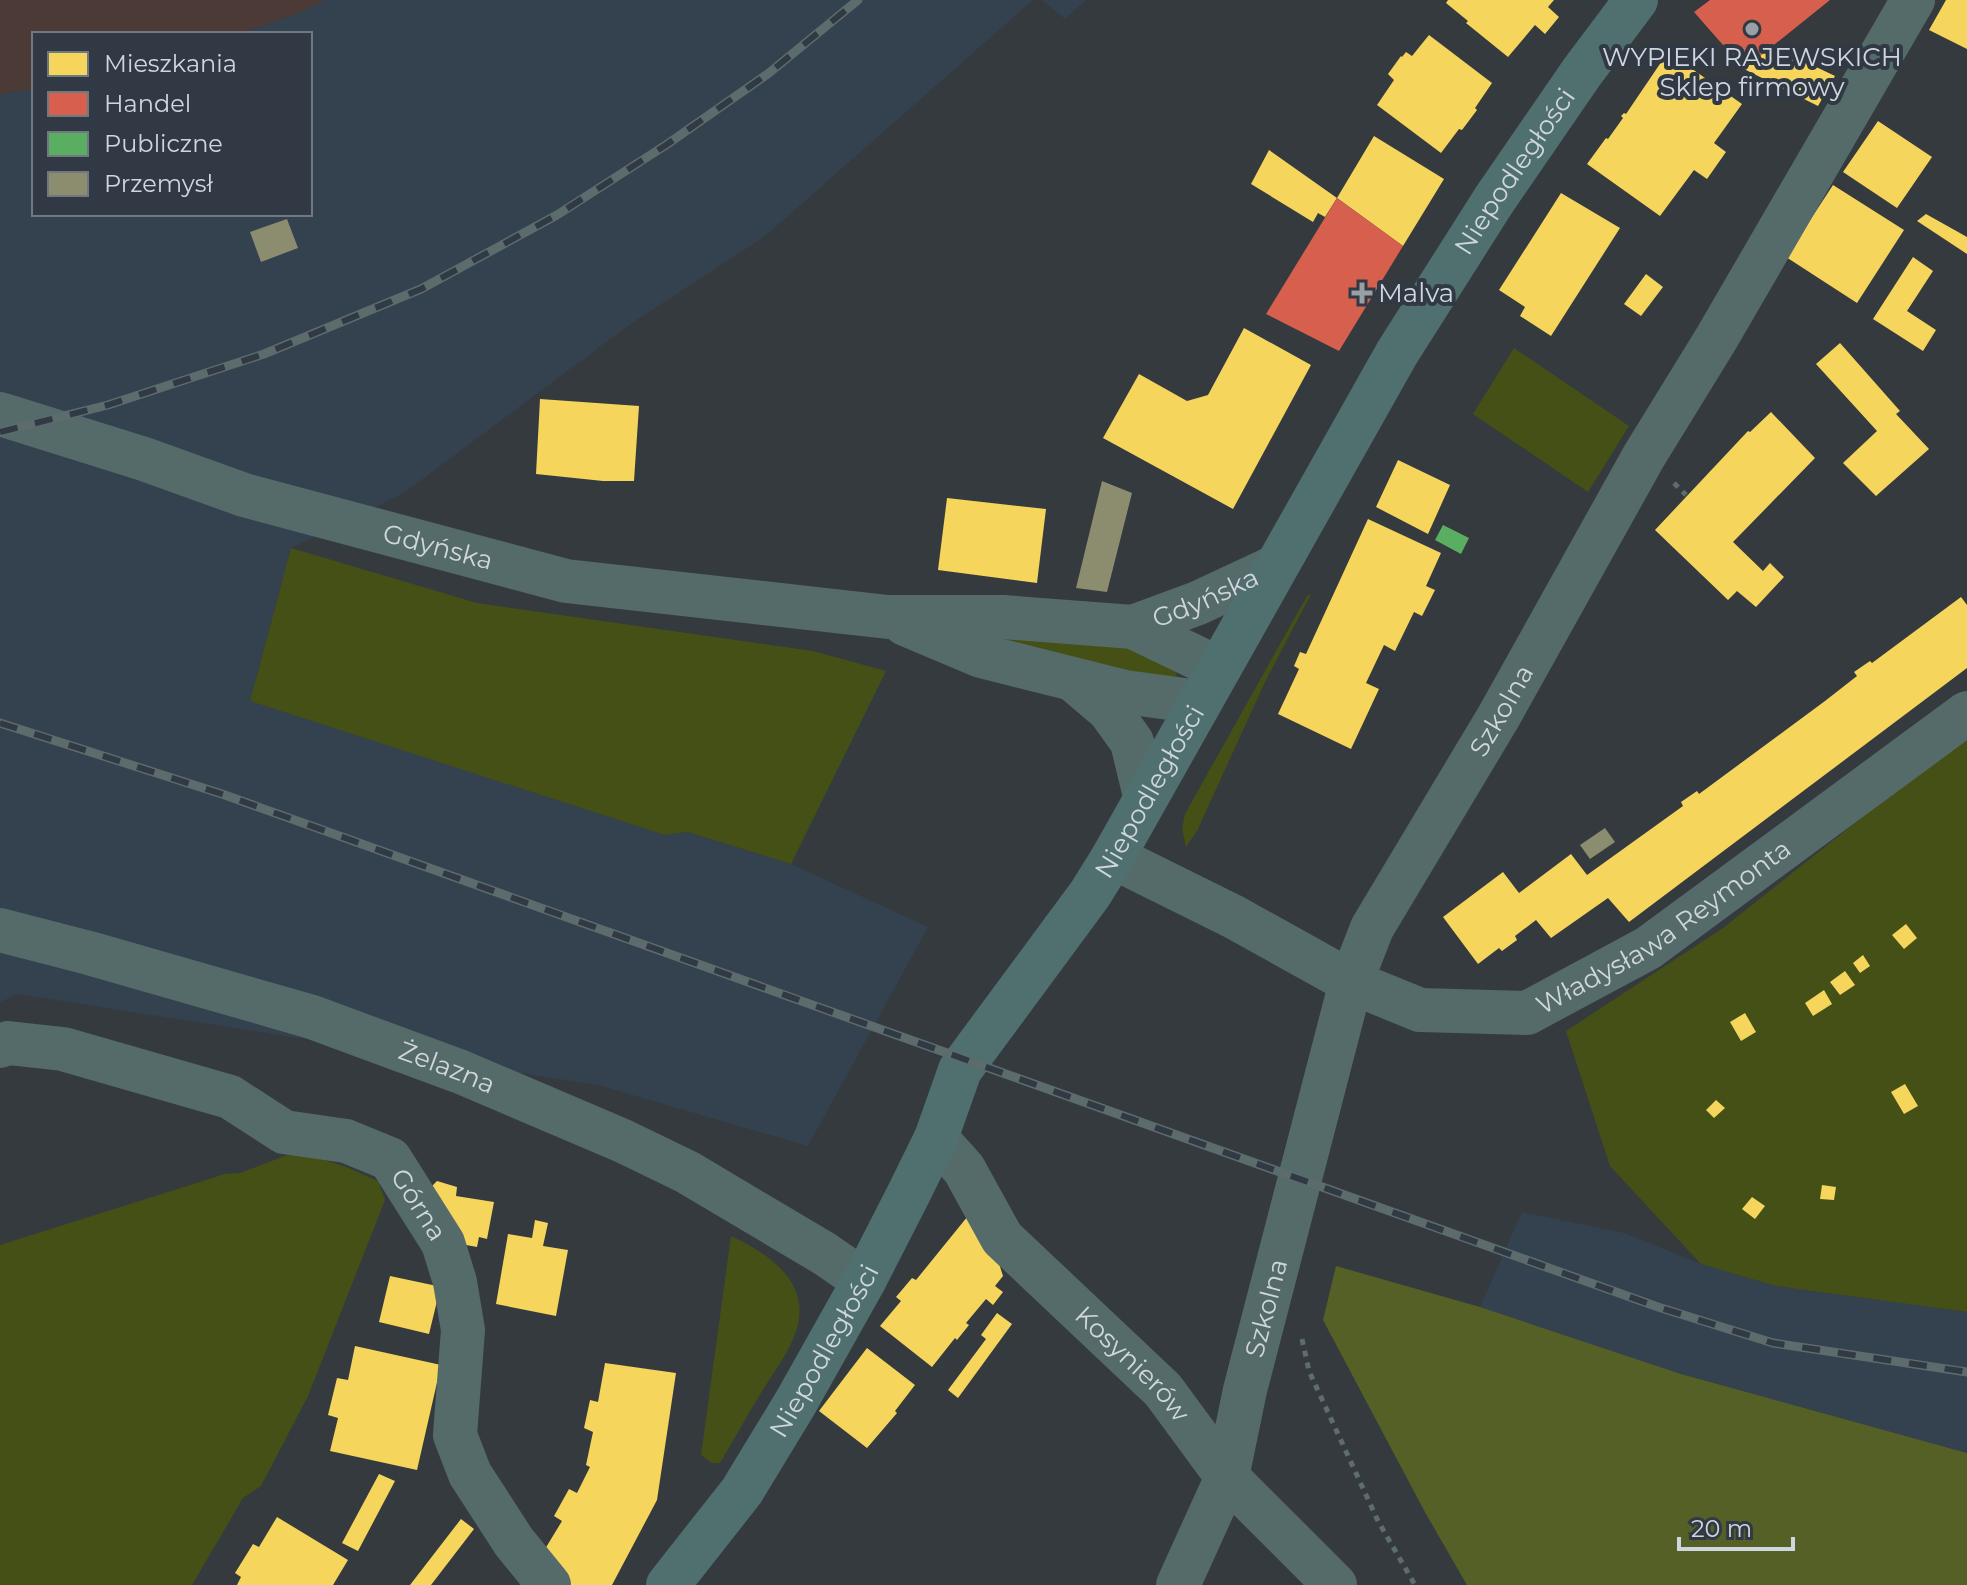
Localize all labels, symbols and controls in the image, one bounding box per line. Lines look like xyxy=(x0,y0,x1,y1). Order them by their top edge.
marker: WYPIEKI RAJEWSKICH Sklep firmowy xyxy=(1743,20,1761,38)
legend xyxy=(32,32,312,216)
place label: WYPIEKI RAJEWSKICH Sklep firmowy xyxy=(1602,41,1902,103)
text: Mieszkania xyxy=(104,49,237,78)
street label: Niepodległości xyxy=(1447,82,1582,261)
text: Handel xyxy=(104,89,191,118)
text: Publiczne xyxy=(104,129,223,158)
text: Przemysł xyxy=(104,169,213,198)
place label: Malva xyxy=(1378,277,1454,309)
marker: Malva xyxy=(1353,284,1371,302)
street label: Gdyńska xyxy=(380,517,497,577)
street label: Gdyńska xyxy=(1148,561,1264,635)
street label: Szkolna xyxy=(1462,659,1540,762)
street label: Niepodległości xyxy=(1088,700,1211,884)
street label: Władysława Reymonta xyxy=(1531,832,1797,1021)
street label: Żelazna xyxy=(394,1034,500,1101)
street label: Górna xyxy=(384,1162,453,1247)
street label: Szkolna xyxy=(1238,1255,1294,1361)
street label: Niepodległości xyxy=(762,1259,886,1443)
street label: Kosynierów xyxy=(1068,1299,1197,1428)
scale bar xyxy=(1679,1501,1793,1551)
text: 20 m xyxy=(1691,1514,1752,1543)

